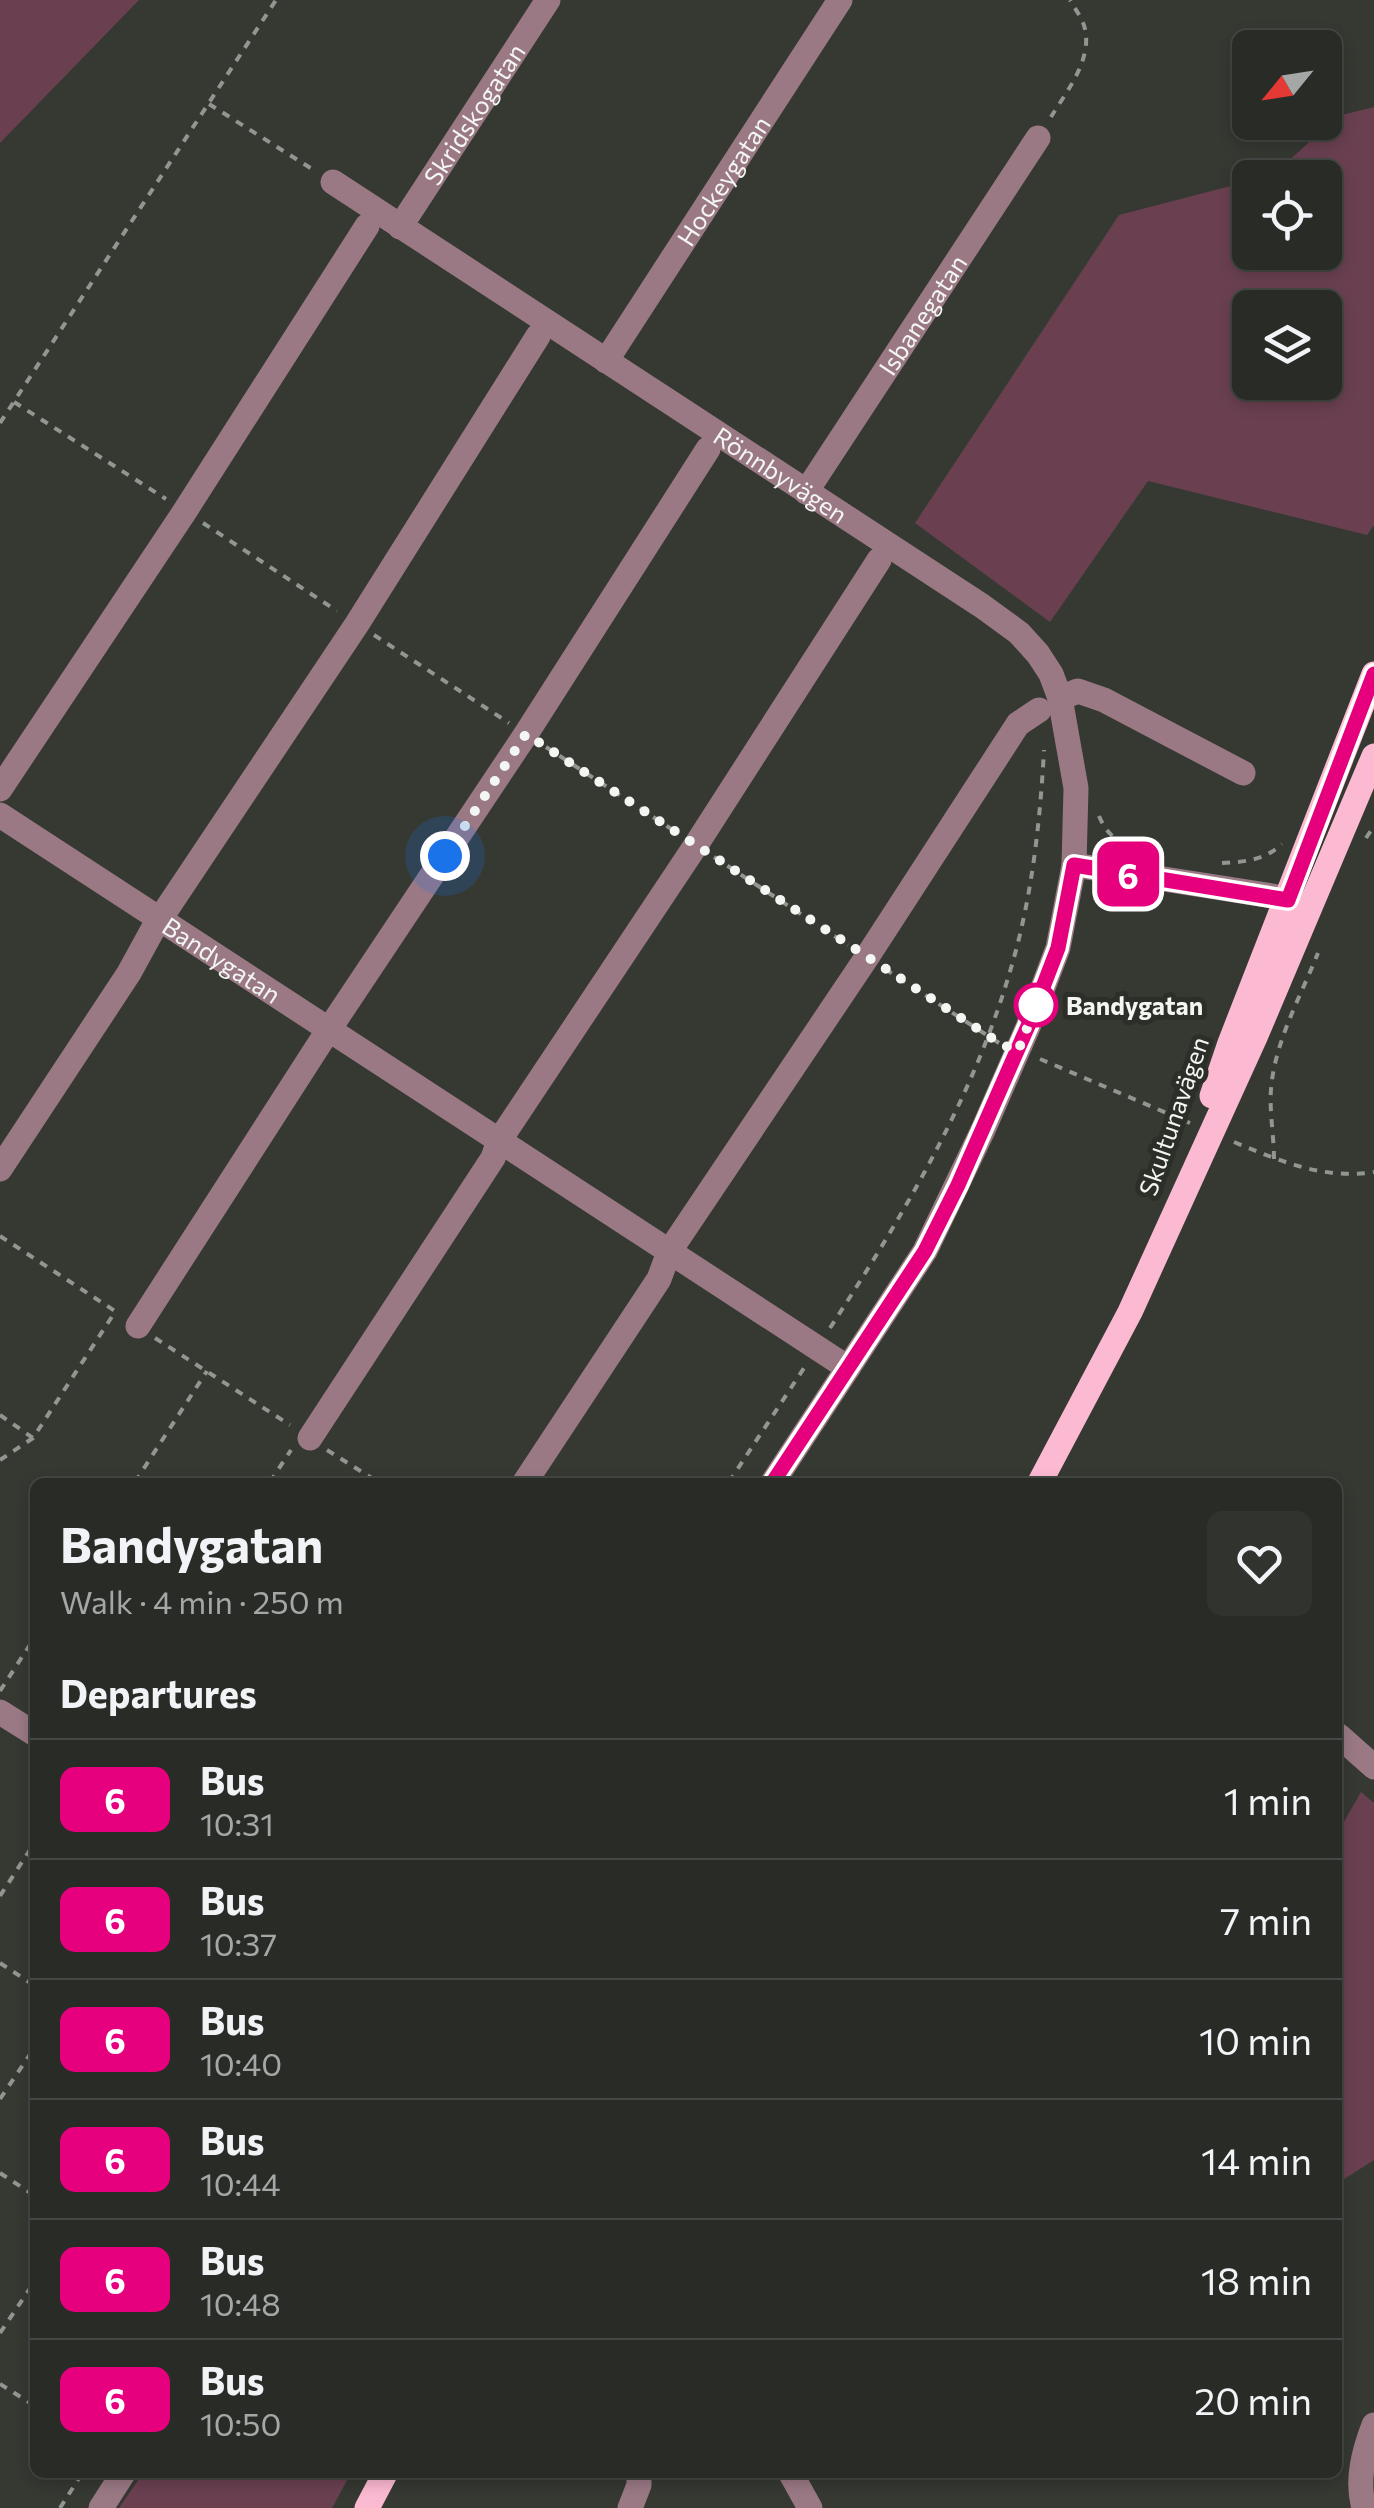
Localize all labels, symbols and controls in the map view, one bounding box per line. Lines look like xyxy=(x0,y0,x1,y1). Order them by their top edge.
north arrow xyxy=(1232,30,1342,140)
map controls xyxy=(1232,30,1342,400)
street label: Skridskogatan xyxy=(417,38,531,190)
street label: Hockeygatan xyxy=(670,110,776,251)
button: locate xyxy=(1232,160,1342,270)
street label: Isbanegatan xyxy=(872,249,973,381)
button: layers xyxy=(1232,290,1342,400)
street label: Rönnbyvägen xyxy=(708,420,853,529)
your location xyxy=(420,831,470,881)
line badge: 6 xyxy=(1096,842,1160,906)
text: 6 xyxy=(1117,853,1139,896)
street label: Bandygatan xyxy=(157,910,287,1009)
marker: Bandygatan xyxy=(1015,984,1057,1026)
place label: Bandygatan xyxy=(1066,990,1203,1020)
street label: Skultunavägen xyxy=(1132,1033,1214,1199)
button: heart xyxy=(1207,1511,1312,1616)
text: Bandygatan xyxy=(60,1514,323,1573)
text: Walk · 4 min · 250 m xyxy=(60,1581,344,1621)
text: Departures xyxy=(60,1669,257,1716)
text: Bus xyxy=(200,1756,265,1803)
text: 1 min xyxy=(1224,1776,1312,1823)
text: 6 xyxy=(104,1778,126,1821)
text: 10:31 xyxy=(200,1803,274,1843)
text: Bus xyxy=(200,1876,265,1923)
text: 7 min xyxy=(1220,1896,1312,1943)
text: 6 xyxy=(104,1898,126,1941)
text: 10:37 xyxy=(200,1923,277,1963)
text: Bus xyxy=(200,1996,265,2043)
text: 10 min xyxy=(1199,2016,1312,2063)
text: 6 xyxy=(104,2018,126,2061)
text: 10:40 xyxy=(200,2043,282,2083)
text: Bus xyxy=(200,2116,265,2163)
text: 14 min xyxy=(1201,2136,1312,2183)
text: 6 xyxy=(104,2138,126,2181)
text: 10:44 xyxy=(200,2163,281,2203)
text: Bus xyxy=(200,2236,265,2283)
text: 18 min xyxy=(1201,2256,1312,2303)
text: 6 xyxy=(104,2258,126,2301)
text: 10:48 xyxy=(200,2283,281,2323)
text: Bus xyxy=(200,2356,265,2403)
text: 20 min xyxy=(1194,2376,1312,2423)
text: 6 xyxy=(104,2378,126,2421)
text: 10:50 xyxy=(200,2403,281,2443)

